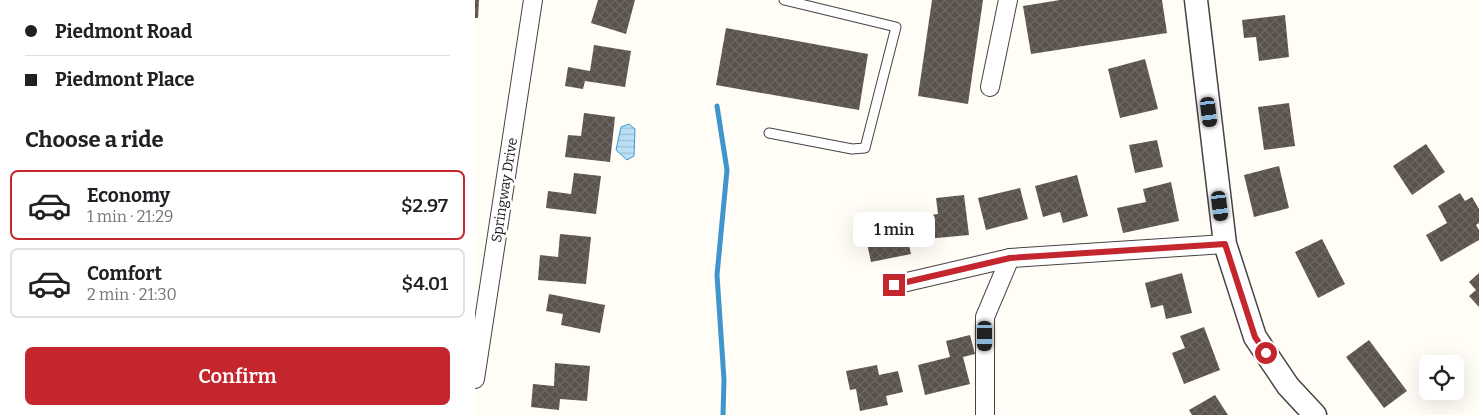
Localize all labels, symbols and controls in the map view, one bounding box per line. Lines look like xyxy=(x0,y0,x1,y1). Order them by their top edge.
text: Piedmont Road xyxy=(55,20,192,43)
text: Piedmont Place xyxy=(55,68,195,91)
car xyxy=(1199,96,1218,128)
text: Choose a ride xyxy=(25,126,164,153)
street label: Springway Drive xyxy=(488,136,521,244)
icon: car xyxy=(27,183,72,228)
text: Economy xyxy=(87,184,170,207)
car xyxy=(1210,190,1229,222)
text: $2.97 xyxy=(401,194,448,217)
text: 1 min · 21:29 xyxy=(87,207,173,226)
callout: 1 min xyxy=(853,212,935,248)
text: 1 min xyxy=(874,220,914,239)
icon: car xyxy=(27,261,72,306)
text: Comfort xyxy=(87,262,162,285)
text: $4.01 xyxy=(402,272,448,295)
route end xyxy=(883,274,905,296)
text: 2 min · 21:30 xyxy=(87,285,177,304)
car xyxy=(977,321,992,351)
route start xyxy=(1255,342,1277,364)
button: Confirm xyxy=(25,347,450,405)
map controls xyxy=(1419,355,1464,400)
button: locate xyxy=(1419,355,1464,400)

